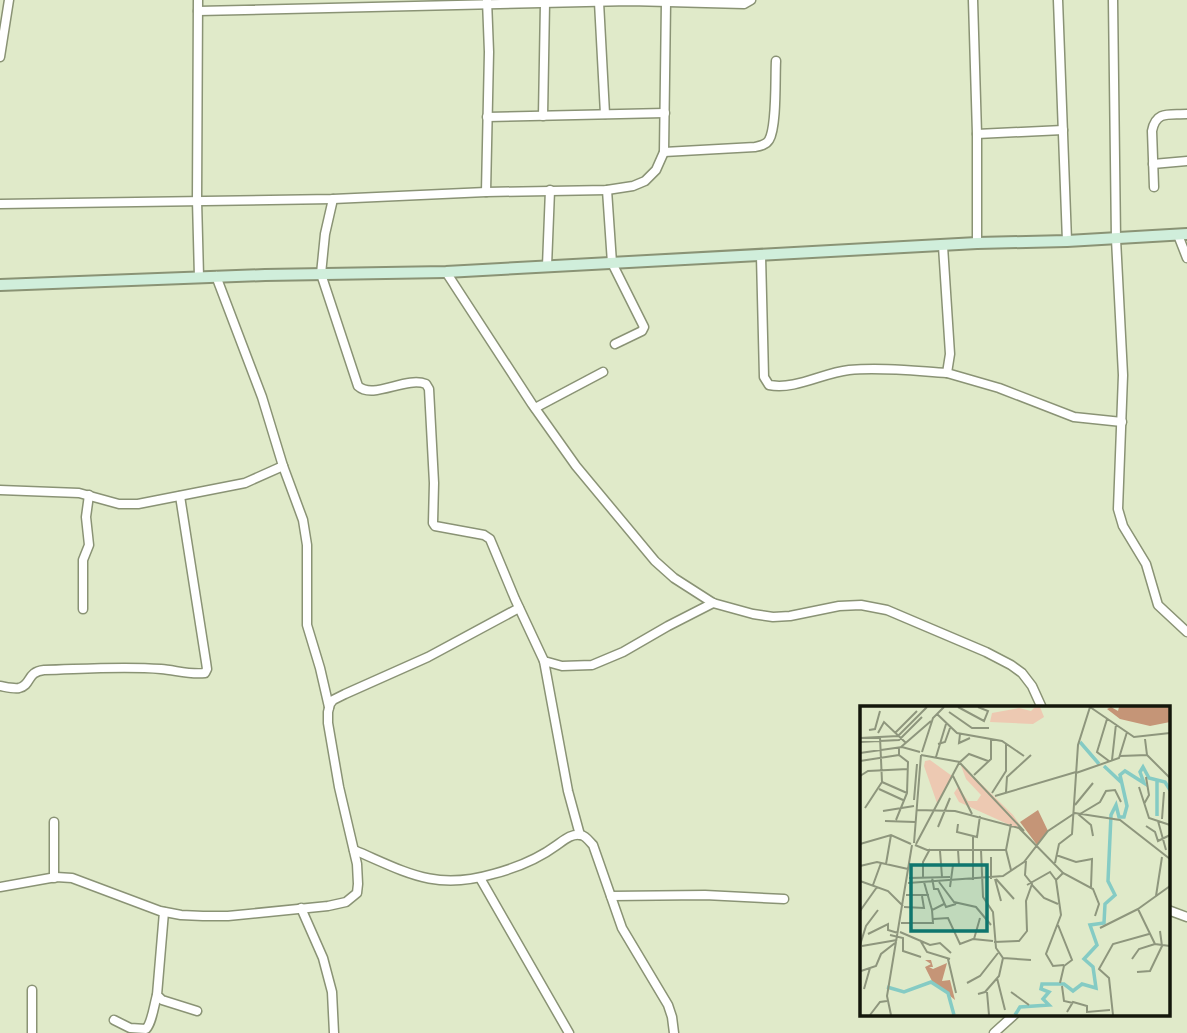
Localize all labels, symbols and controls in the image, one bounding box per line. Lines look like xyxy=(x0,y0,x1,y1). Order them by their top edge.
inset map xyxy=(860,706,1170,1016)

